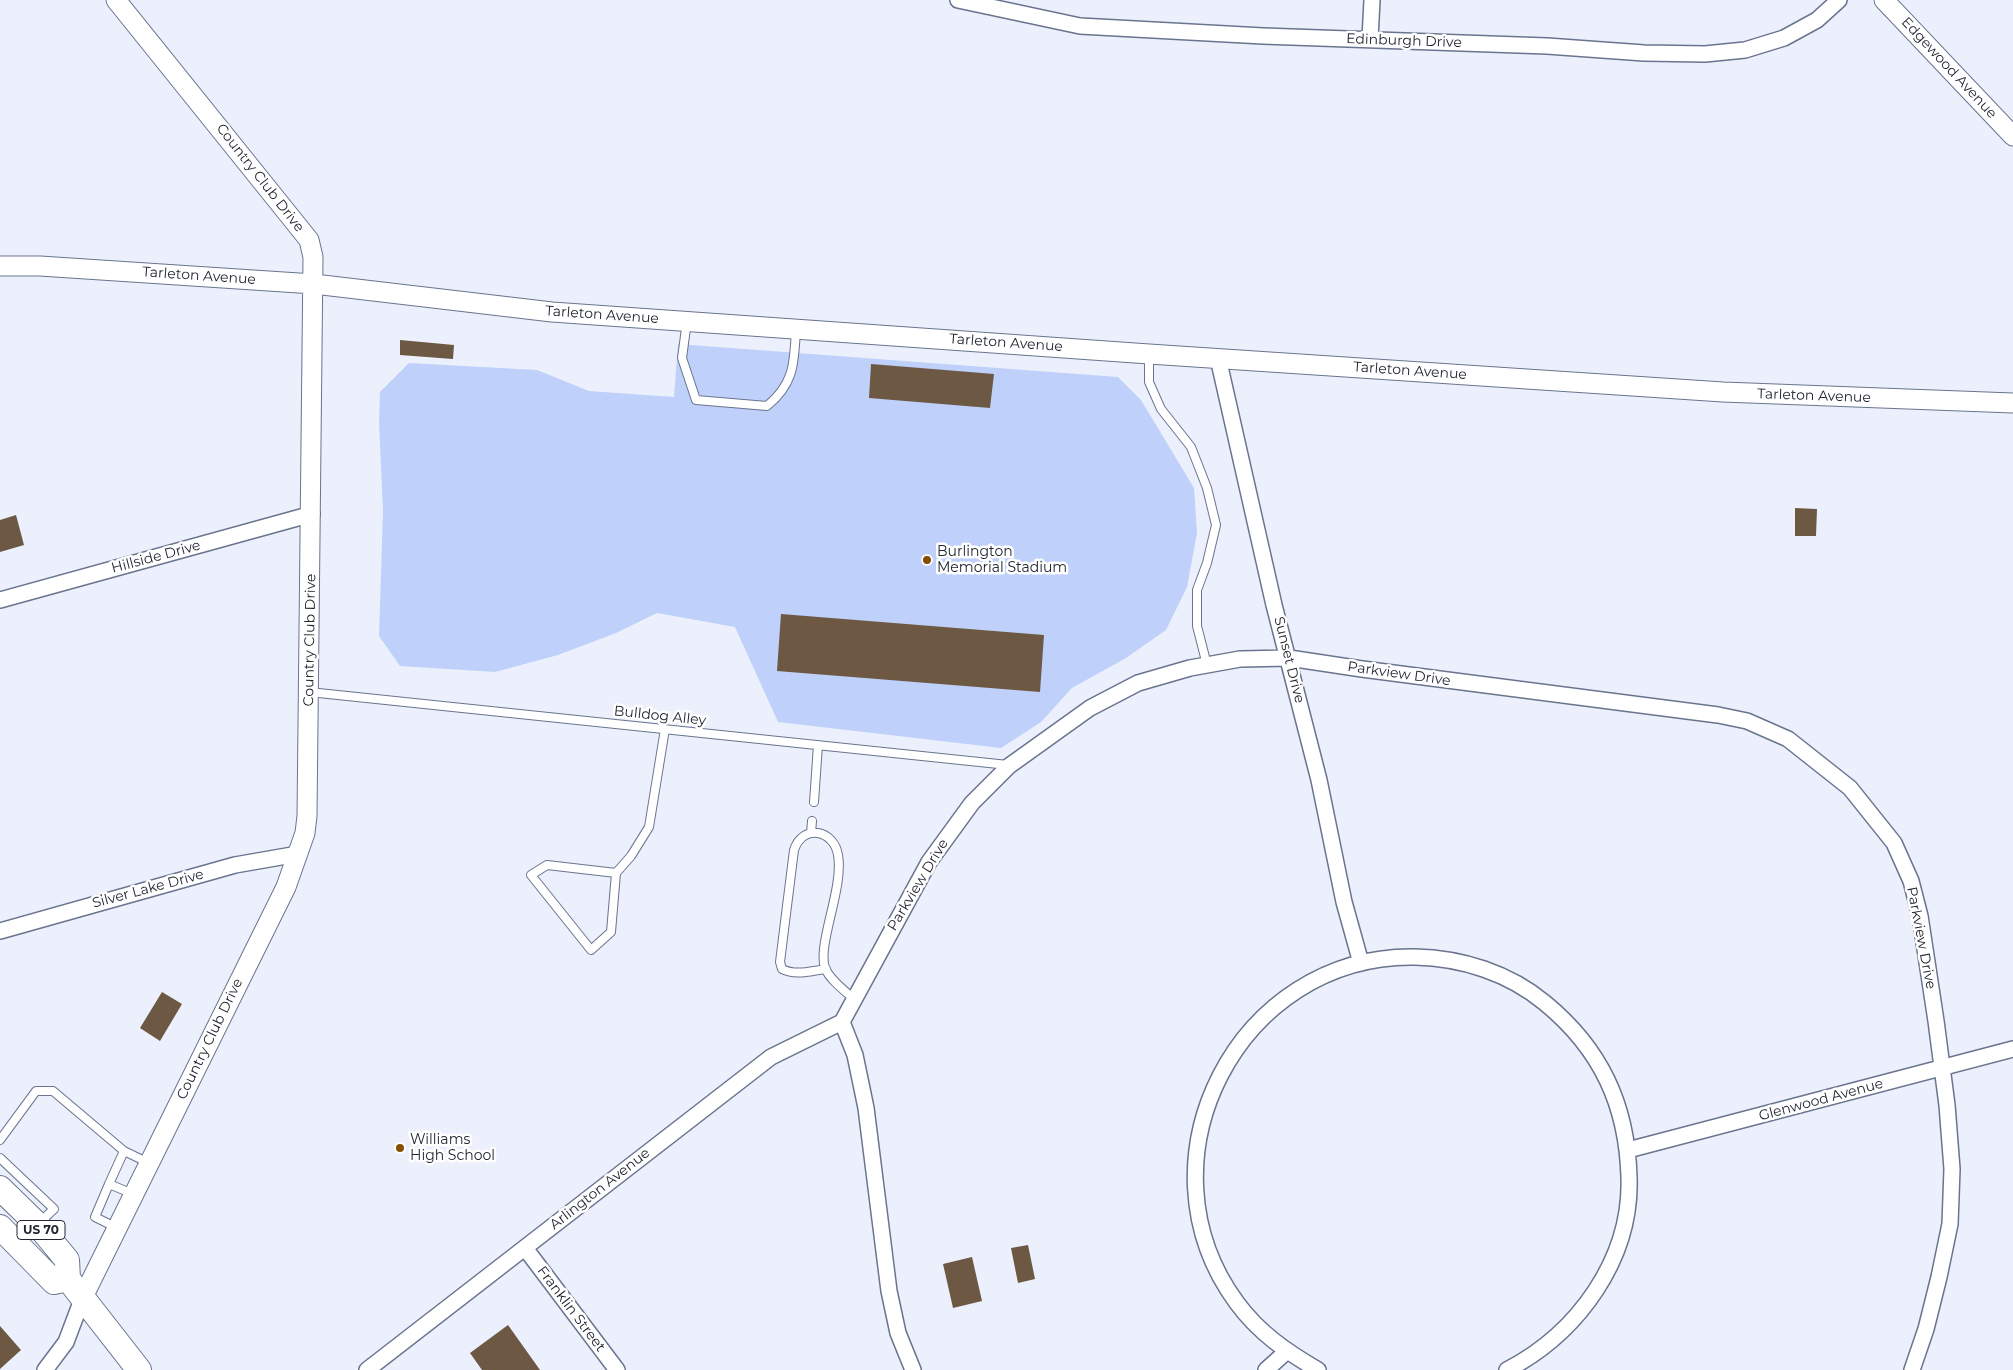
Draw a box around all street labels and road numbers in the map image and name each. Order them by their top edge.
street label: Edgewood Avenue [1898,14,2000,122]
street label: Edinburgh Drive [1346,31,1462,51]
street label: Country Club Drive [213,121,307,235]
street label: Tarleton Avenue [142,264,256,288]
street label: Tarleton Avenue [545,303,659,327]
street label: Tarleton Avenue [949,331,1063,355]
street label: Tarleton Avenue [1353,359,1467,383]
street label: Tarleton Avenue [1757,386,1871,406]
street label: Hillside Drive [110,537,202,577]
street label: Country Club Drive [300,574,320,706]
street label: Sunset Drive [1270,615,1308,705]
street label: Parkview Drive [1346,658,1452,690]
street label: Bulldog Alley [613,703,707,729]
street label: Parkview Drive [884,836,952,934]
street label: Silver Lake Drive [90,866,206,912]
street label: Parkview Drive [1903,885,1939,991]
street label: Country Club Drive [173,976,247,1102]
street label: Glenwood Avenue [1757,1075,1885,1125]
street label: Arlington Avenue [547,1145,653,1233]
road number: US 70 [17,1220,65,1240]
street label: Franklin Street [533,1263,609,1355]

